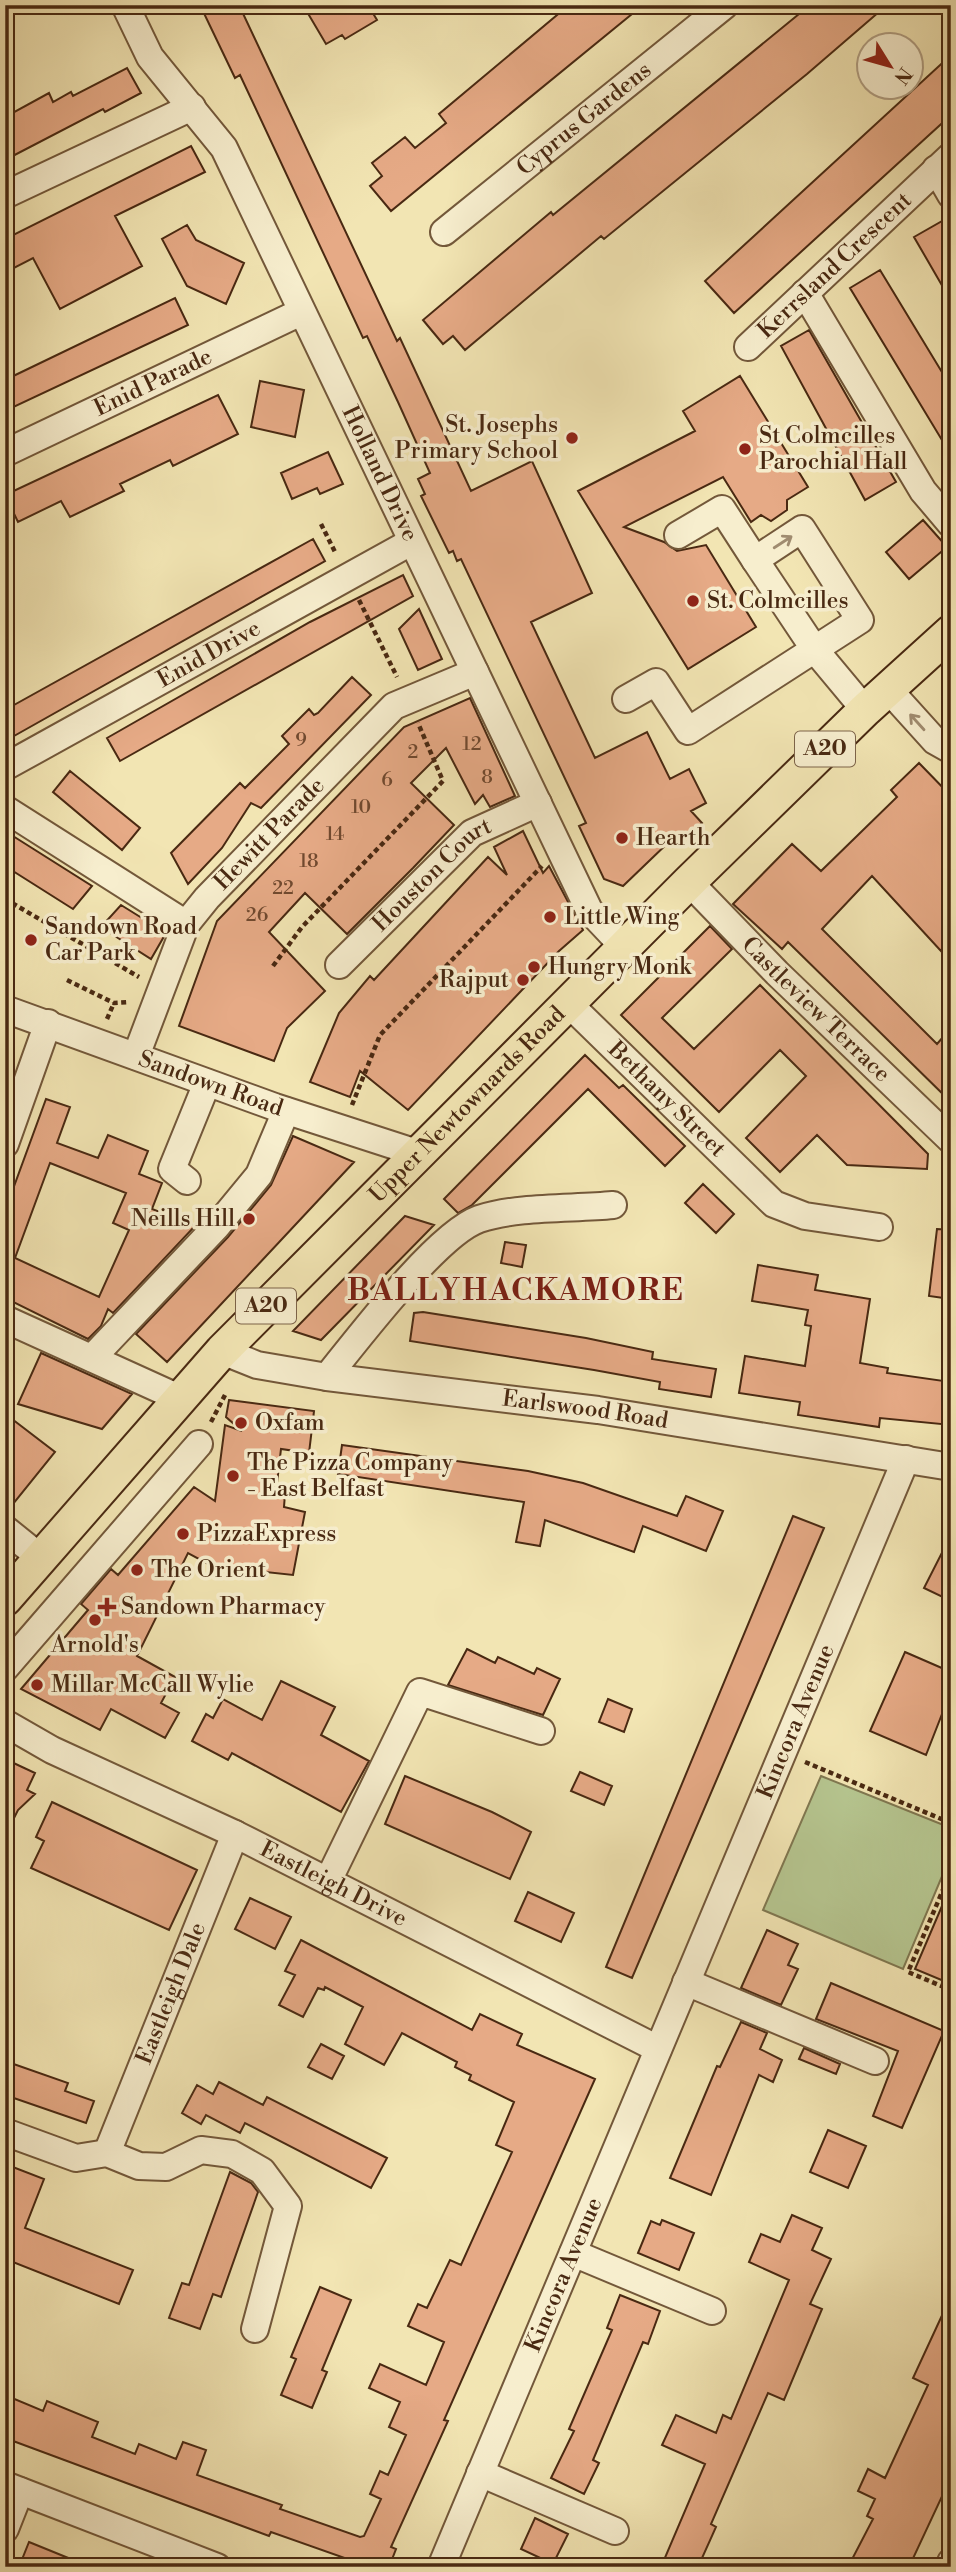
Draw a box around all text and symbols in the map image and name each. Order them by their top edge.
north arrow [855,32,925,102]
street label: Cyprus Gardens [511,56,657,182]
text: N [889,62,917,89]
street label: Kerrsland Crescent [752,186,918,345]
street label: Enid Parade [90,342,217,423]
street label: Holland Drive [336,401,424,546]
place label: St. Josephs Primary School [395,411,558,465]
place label: St Colmcilles Parochial Hall [759,422,908,476]
marker: St. Josephs Primary School [564,430,580,446]
marker: St Colmcilles Parochial Hall [737,441,753,457]
one-way arrow [773,534,792,549]
place label: St. Colmcilles [707,587,848,615]
marker: St. Colmcilles [685,593,701,609]
street label: Enid Drive [152,614,265,694]
one-way arrow [909,714,926,731]
house number: 9 [295,728,307,752]
house number: 12 [462,732,482,756]
road number: A20 [795,732,855,766]
house number: 2 [408,740,418,764]
house number: 8 [481,765,493,789]
house number: 6 [381,768,393,792]
street label: Hewitt Parade [208,772,331,896]
house number: 10 [351,795,371,819]
street label: Houston Court [367,812,496,938]
house number: 14 [326,822,344,846]
place label: Hearth [636,824,711,852]
marker: Hearth [614,830,630,846]
house number: 18 [299,849,319,873]
house number: 22 [272,876,294,900]
house number: 26 [246,903,268,927]
place label: Little Wing [564,903,680,931]
marker: Little Wing [542,909,558,925]
place label: Sandown Road Car Park [45,913,197,967]
street label: Castleview Terrace [736,931,896,1088]
marker: Sandown Road Car Park [23,932,39,948]
place label: Hungry Monk [548,953,692,981]
marker: Hungry Monk [526,959,542,975]
place label: Rajput [439,966,509,994]
marker: Rajput [515,972,531,988]
street label: Upper Newtownards Road [363,1001,571,1209]
street label: Bethany Street [601,1035,732,1163]
street label: Sandown Road [135,1045,287,1123]
place label: Neills Hill [131,1205,235,1233]
marker: Neills Hill [241,1211,257,1227]
district label: BALLYHACKAMORE [347,1272,685,1310]
road number: A20 [236,1288,296,1324]
street label: Earlswood Road [501,1384,670,1435]
place label: Oxfam [255,1409,325,1437]
marker: Oxfam [233,1415,249,1431]
place label: The Pizza Company - East Belfast [247,1449,454,1503]
marker: The Pizza Company - East Belfast [225,1468,241,1484]
place label: PizzaExpress [197,1520,336,1548]
marker: PizzaExpress [175,1526,191,1542]
place label: The Orient [151,1556,266,1584]
marker: The Orient [129,1562,145,1578]
place label: Sandown Pharmacy [121,1593,326,1621]
marker: Sandown Pharmacy [99,1599,115,1615]
marker: Arnold's [87,1612,103,1628]
place label: Arnold's [50,1631,139,1659]
street label: Kincora Avenue [751,1640,841,1803]
place label: Millar McCall Wylie [51,1671,254,1699]
marker: Millar McCall Wylie [29,1677,45,1693]
street label: Eastleigh Drive [255,1835,412,1933]
street label: Eastleigh Dale [130,1918,212,2068]
street label: Kincora Avenue [519,2193,608,2356]

